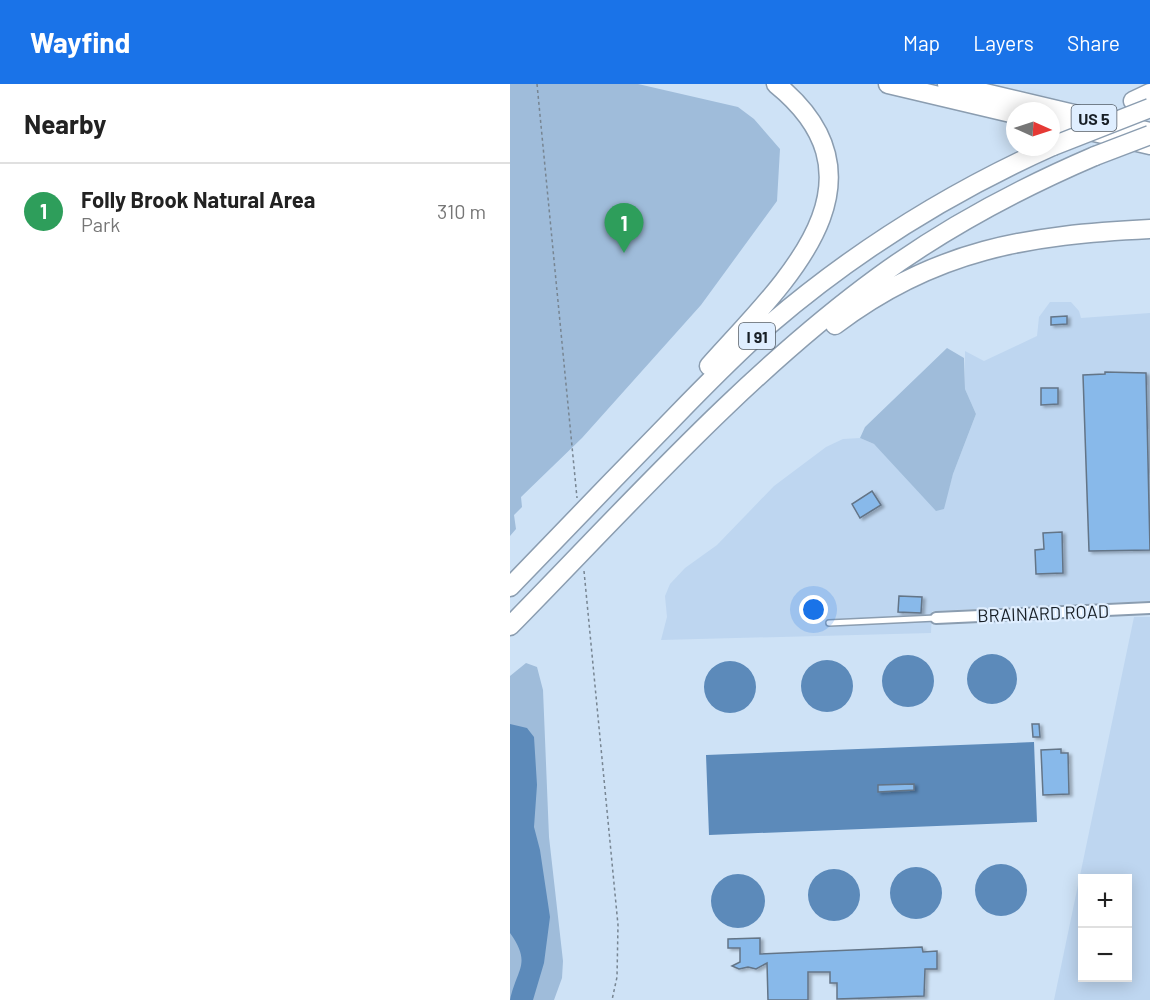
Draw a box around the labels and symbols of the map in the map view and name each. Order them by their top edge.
north arrow [1006,102,1060,156]
road number: US 5 [1072,105,1116,131]
pin: 1 [604,204,644,253]
road number: I 91 [739,323,775,349]
your location [799,595,828,624]
street label: BRAINARD ROAD [977,600,1109,626]

